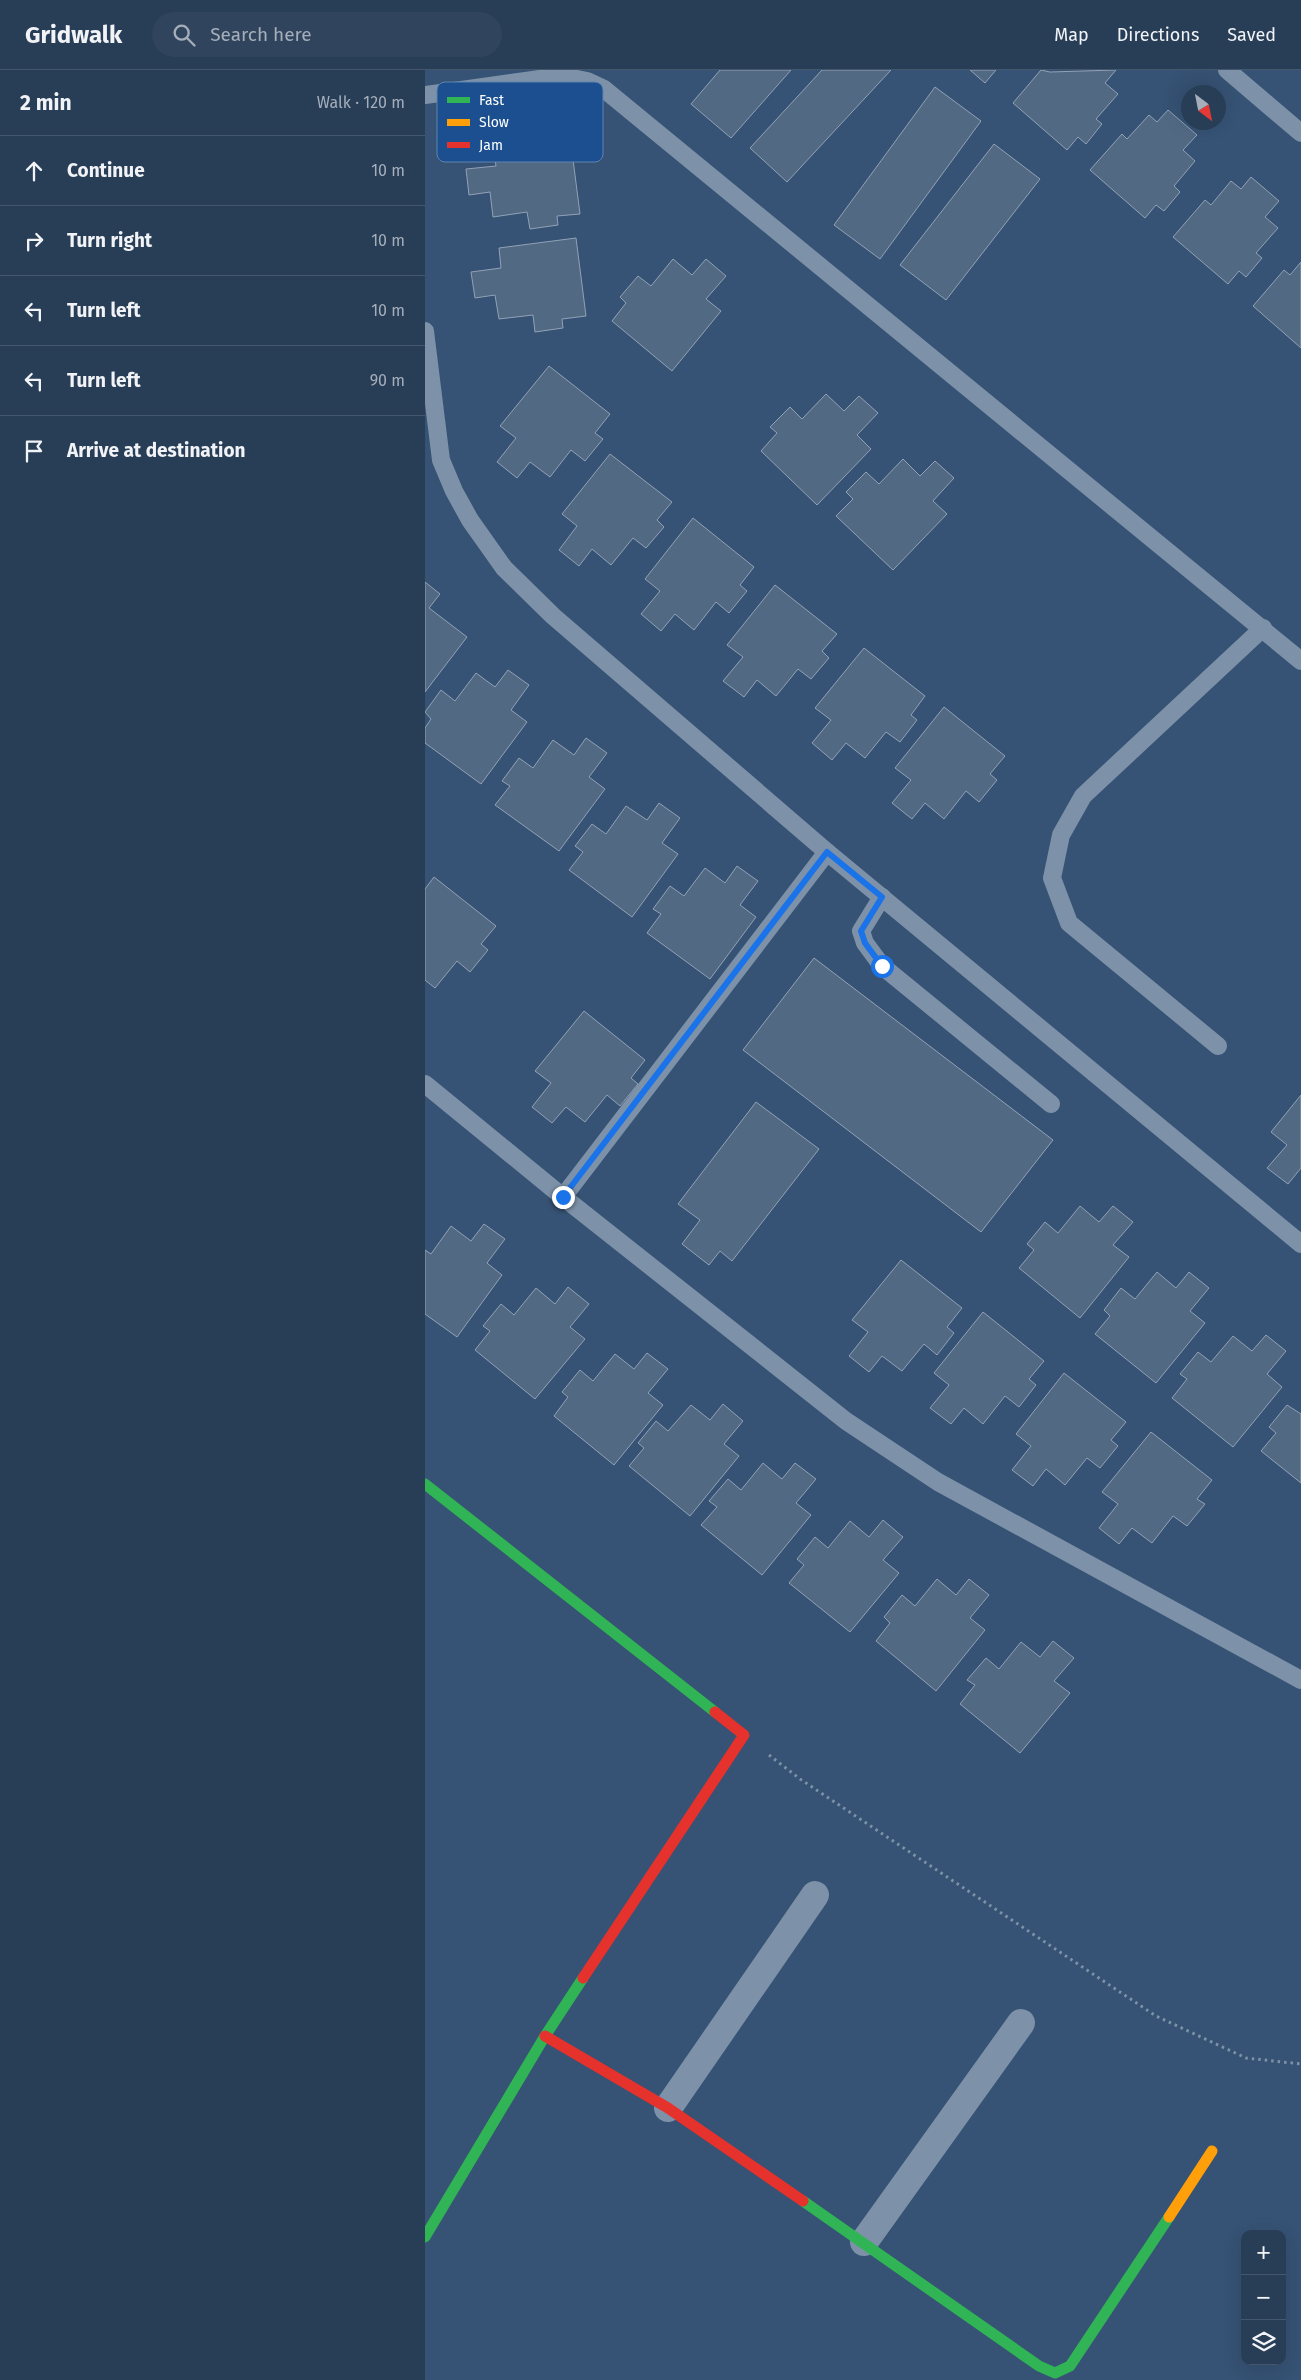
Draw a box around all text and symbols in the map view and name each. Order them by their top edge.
search box [152,12,502,57]
text: Gridwalk [25,21,122,49]
icon: search [170,21,198,49]
text: Search here [210,23,312,46]
text: Map [1054,24,1089,46]
text: Directions [1117,24,1199,46]
text: Saved [1227,24,1276,46]
legend [437,82,603,162]
north arrow [1181,85,1226,130]
text: 2 min [20,90,72,116]
text: Fast [479,92,505,109]
text: Walk · 120 m [317,93,405,112]
text: Slow [479,114,509,131]
text: Jam [479,137,503,154]
icon: ahead [20,157,48,185]
text: Continue [67,159,145,182]
text: 10 m [371,161,405,180]
icon: right [20,227,48,255]
text: Turn right [67,229,152,252]
text: 10 m [371,231,405,250]
icon: left [20,297,48,325]
text: Turn left [67,299,141,322]
text: 10 m [371,301,405,320]
icon: left [20,367,48,395]
text: Turn left [67,369,141,392]
text: 90 m [370,371,405,390]
icon: arrive [20,437,48,465]
text: Arrive at destination [67,439,246,462]
route start [871,955,894,978]
route end [552,1186,575,1209]
map controls [1241,2230,1286,2365]
button: + [1241,2230,1286,2275]
button: − [1241,2275,1286,2320]
button: layers [1241,2320,1286,2365]

